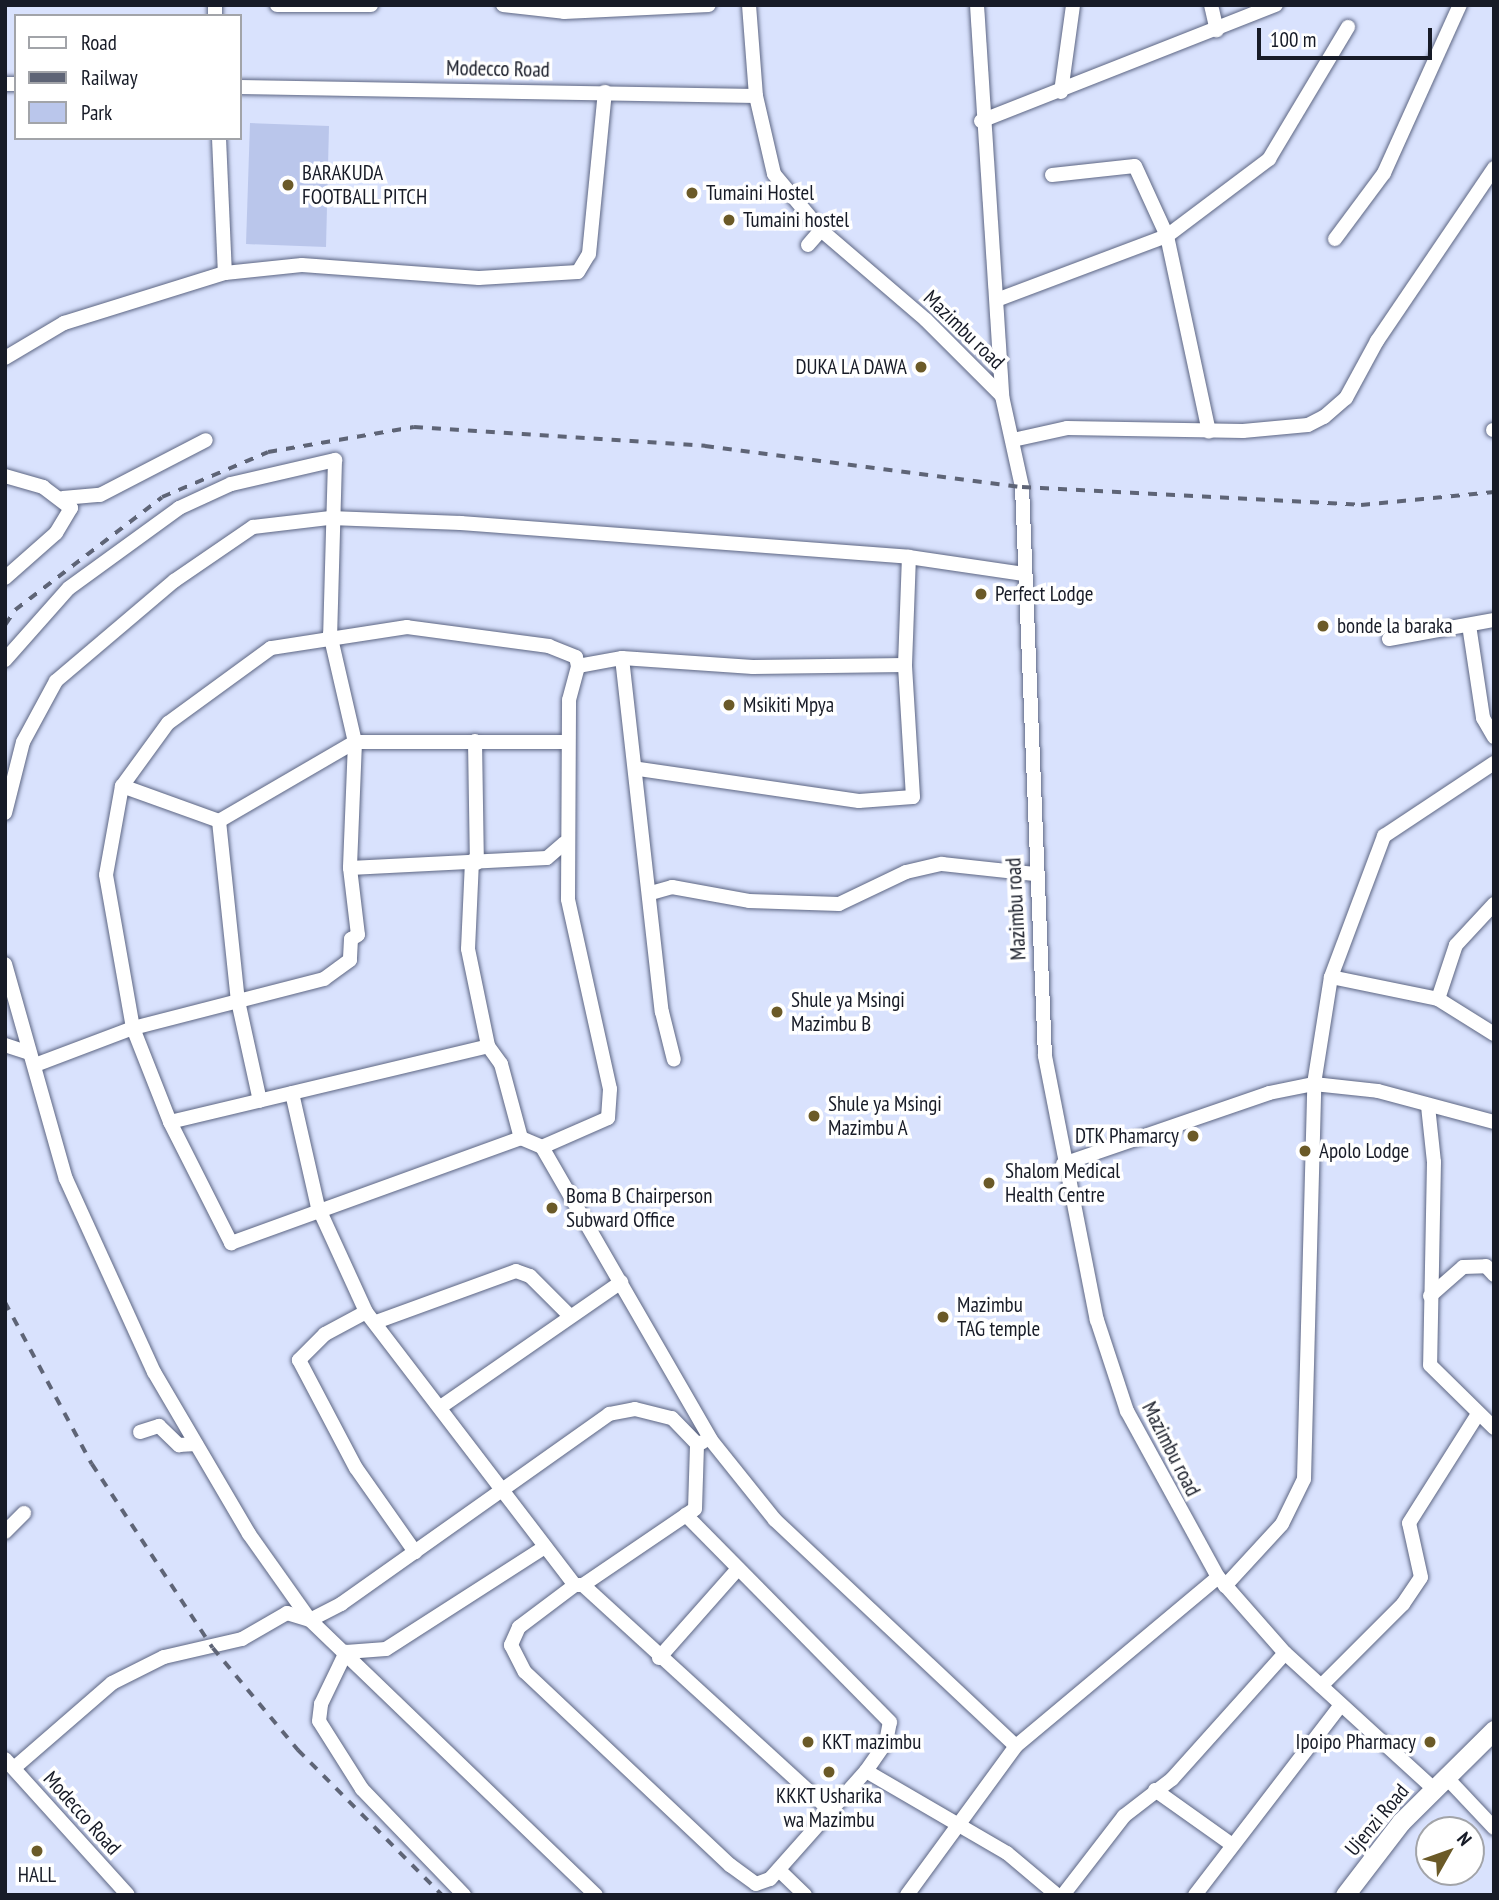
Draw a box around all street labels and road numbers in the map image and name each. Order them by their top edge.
street label: Modecco Road [446,55,550,83]
street label: Mazimbu road [918,285,1010,375]
street label: Mazimbu road [1001,857,1031,961]
street label: Mazimbu road [1136,1398,1206,1500]
street label: Modecco Road [38,1766,126,1860]
street label: Ujenzi Road [1340,1779,1414,1861]

